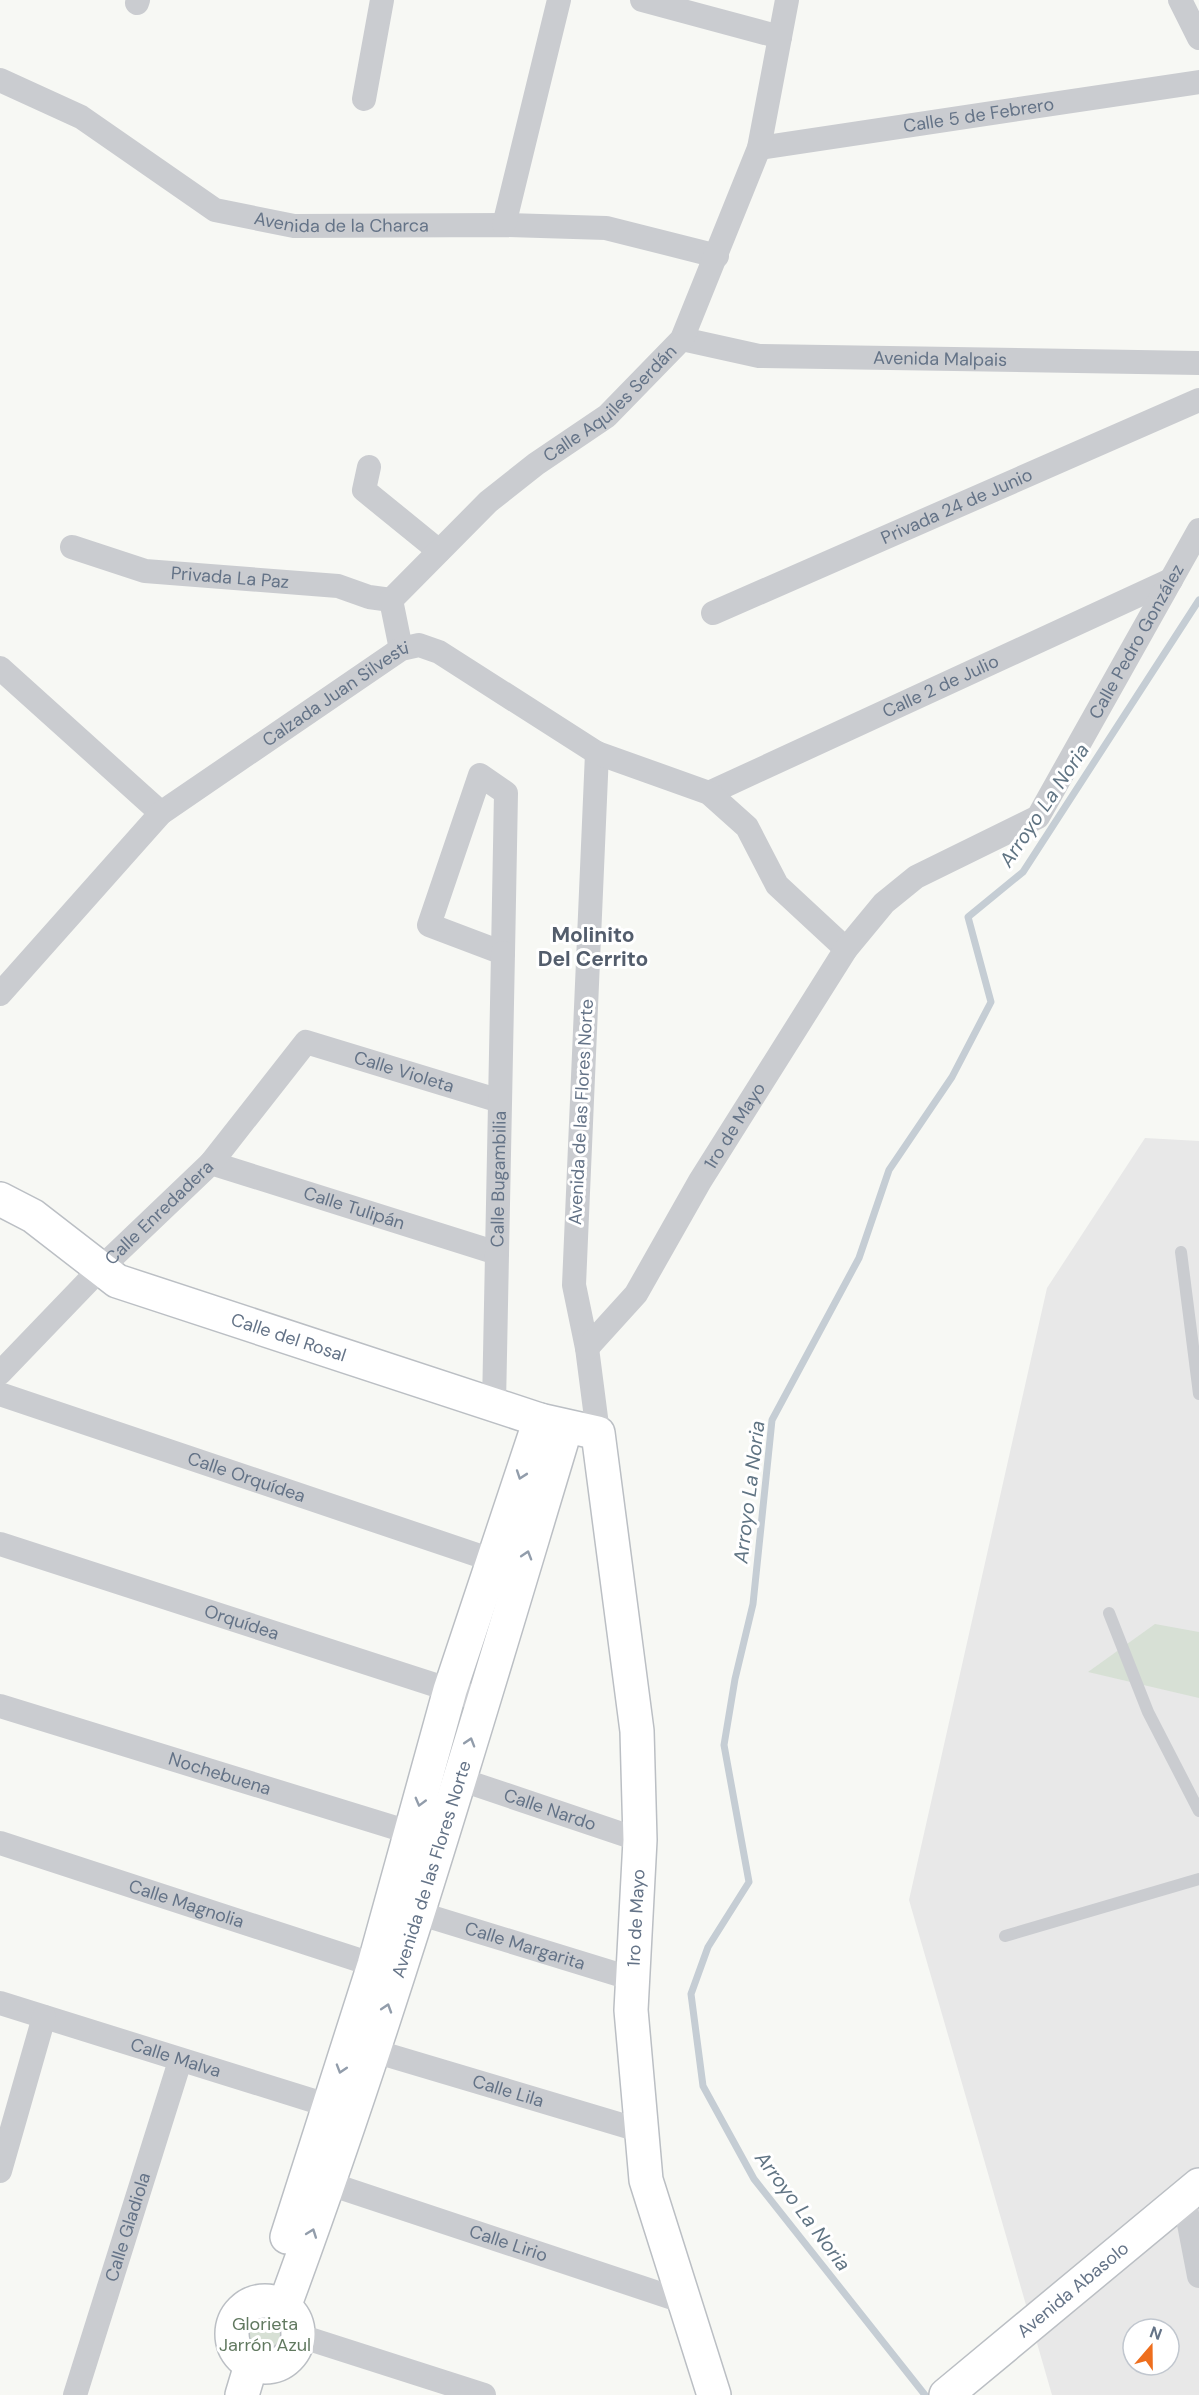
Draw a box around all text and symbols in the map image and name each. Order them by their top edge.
street label: Calle 5 de Febrero [901,92,1056,138]
street label: Avenida de la Charca [252,206,429,238]
street label: Calle Aquiles Serdán [538,340,682,468]
street label: Avenida Malpais [873,346,1007,372]
street label: Privada 24 de Junio [877,463,1036,550]
street label: Calle Pedro González [1083,560,1190,723]
street label: Privada La Paz [170,561,290,594]
street label: Calzada Juan Silvesti [258,636,411,752]
street label: Calle 2 de Julio [878,649,1003,723]
water label: Arroyo La Noria [993,738,1095,873]
district label: Molinito Del Cerrito [538,921,648,973]
street label: Avenida de las Flores Norte [563,998,599,1226]
street label: Calle Violeta [351,1045,457,1098]
street label: 1ro de Mayo [698,1078,771,1174]
street label: Calle Bugambilia [485,1111,512,1248]
street label: Calle Enredadera [99,1155,219,1270]
street label: Calle Tulipán [300,1181,408,1235]
street label: Calle del Rosal [228,1307,349,1368]
water label: Arroyo La Noria [727,1419,771,1566]
street label: Calle Orquídea [184,1446,308,1508]
one-way arrow [516,1469,529,1480]
one-way arrow [520,1550,532,1561]
street label: Orquídea [201,1599,282,1646]
one-way arrow [463,1737,476,1748]
street label: Nochebuena [166,1747,274,1801]
street label: Avenida de las Flores Norte [386,1758,477,1981]
street label: Calle Nardo [500,1783,599,1836]
one-way arrow [415,1796,427,1806]
street label: 1ro de Mayo [621,1868,651,1968]
street label: Calle Magnolia [126,1874,247,1934]
street label: Calle Margarita [462,1916,588,1976]
one-way arrow [380,2003,393,2014]
street label: Calle Malva [127,2032,224,2083]
one-way arrow [336,2063,349,2074]
street label: Calle Lila [470,2069,547,2113]
water label: Arroyo La Noria [749,2145,857,2276]
street label: Calle Gladiola [99,2169,156,2285]
street label: Calle Lirio [466,2219,551,2268]
one-way arrow [304,2228,317,2238]
street label: Avenida Abasolo [1012,2236,1134,2343]
park label: Glorieta Jarrón Azul [219,2312,311,2357]
north arrow [1121,2317,1181,2377]
text: N [1147,2322,1165,2345]

